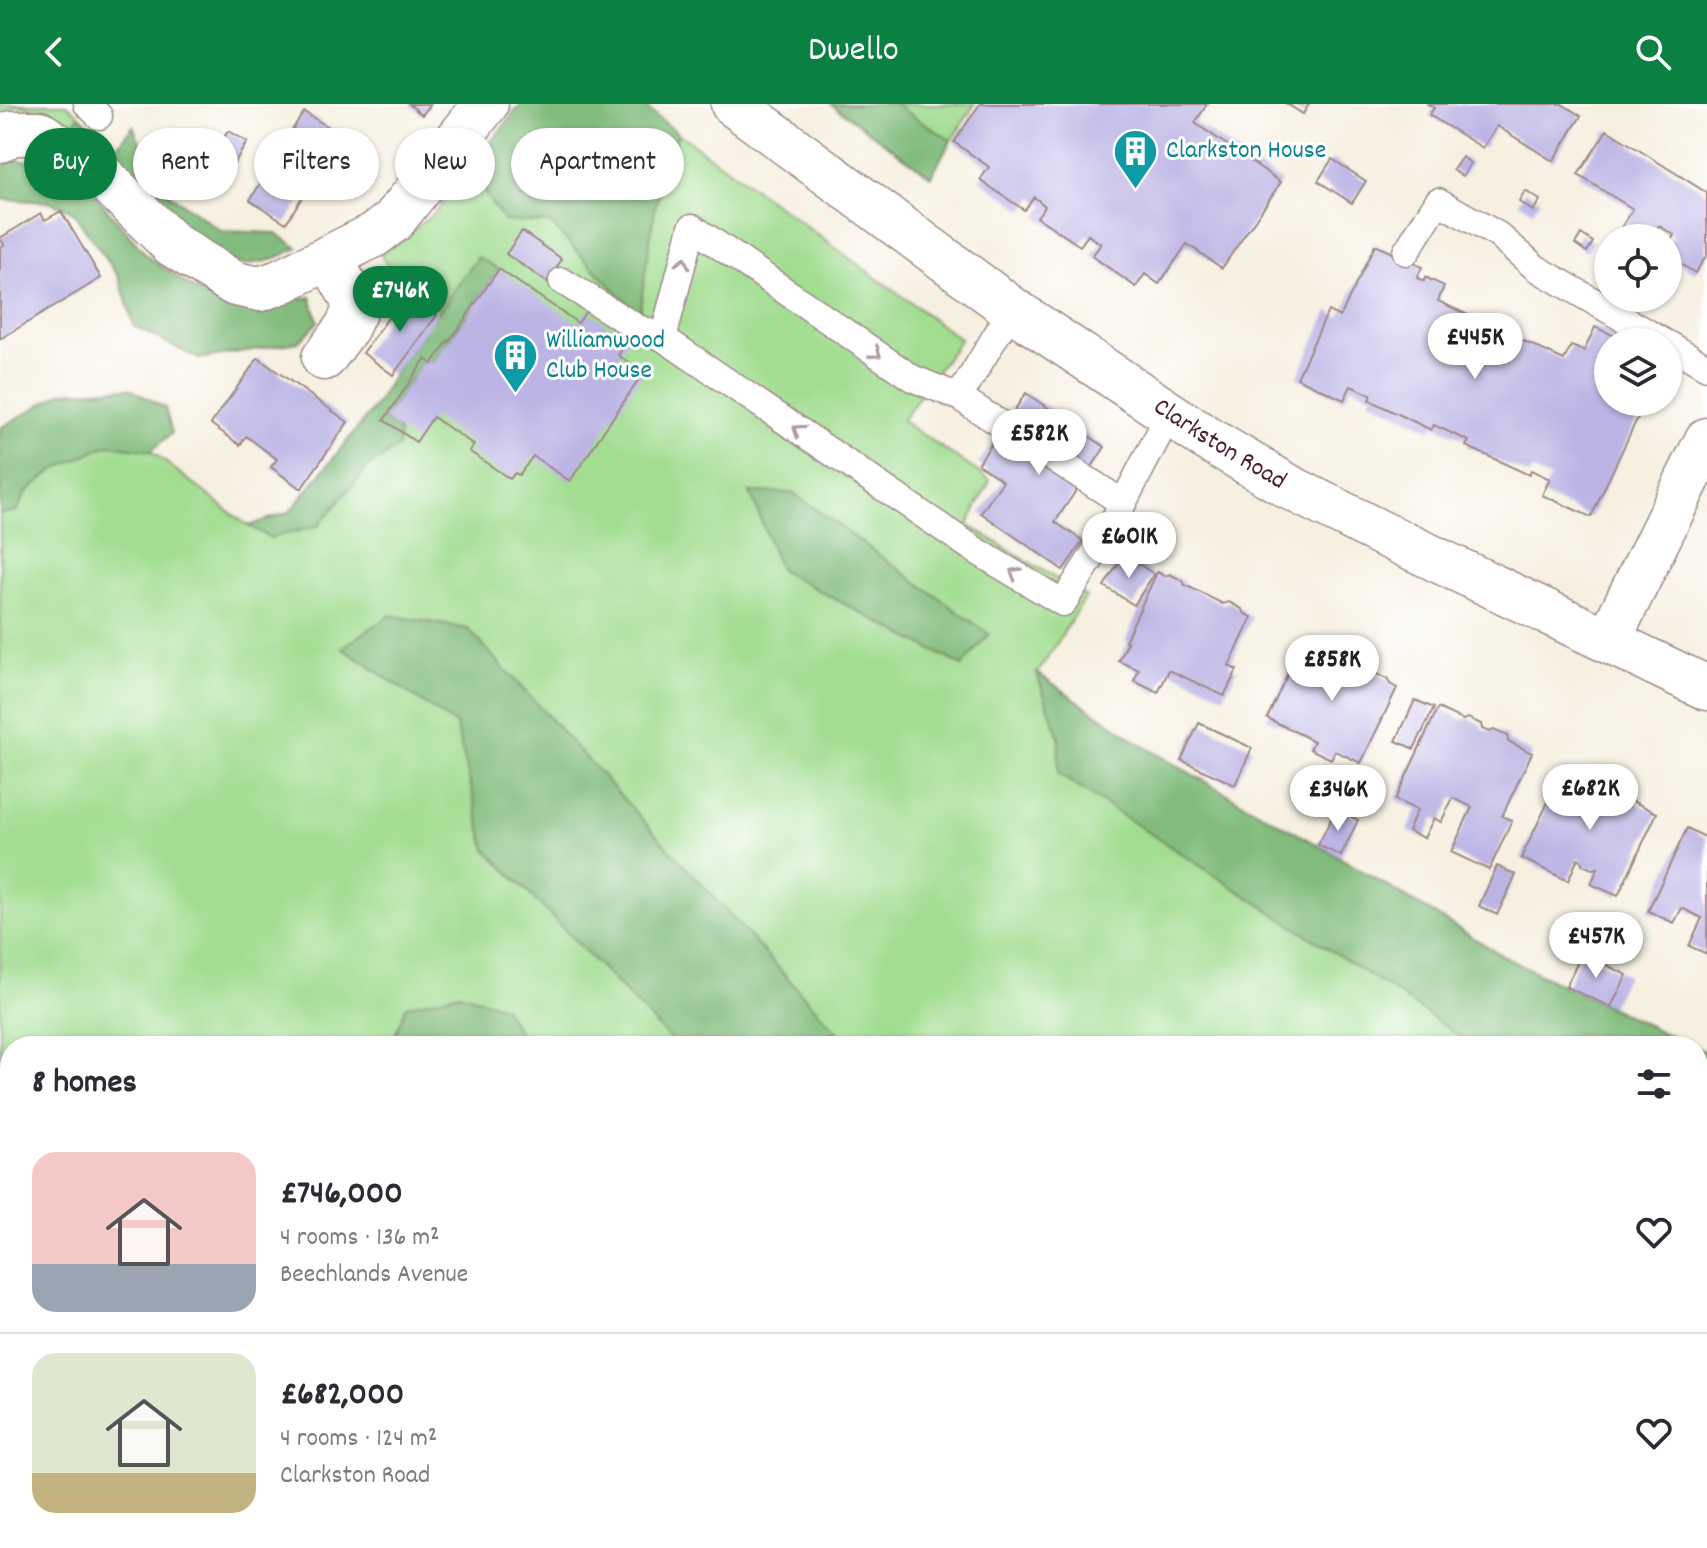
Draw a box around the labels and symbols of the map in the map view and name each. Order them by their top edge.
building icon: Clarkston House [1111,127,1159,190]
place label: Clarkston House [1166,133,1326,170]
one-way arrow [674,256,691,270]
pin: £746K [344,266,456,334]
pin: £445K [1419,313,1531,381]
place label: Williamwood Club House [546,323,665,390]
building icon: Williamwood Club House [491,332,539,395]
one-way arrow [867,343,881,358]
street label: Clarkston Road [1145,389,1293,500]
pin: £582K [983,409,1095,477]
one-way arrow [793,424,807,439]
pin: £601K [1073,512,1185,580]
one-way arrow [1009,568,1024,583]
pin: £858K [1276,635,1388,703]
pin: £682K [1534,764,1646,832]
pin: £346K [1282,765,1394,833]
pin: £457K [1540,912,1652,980]

